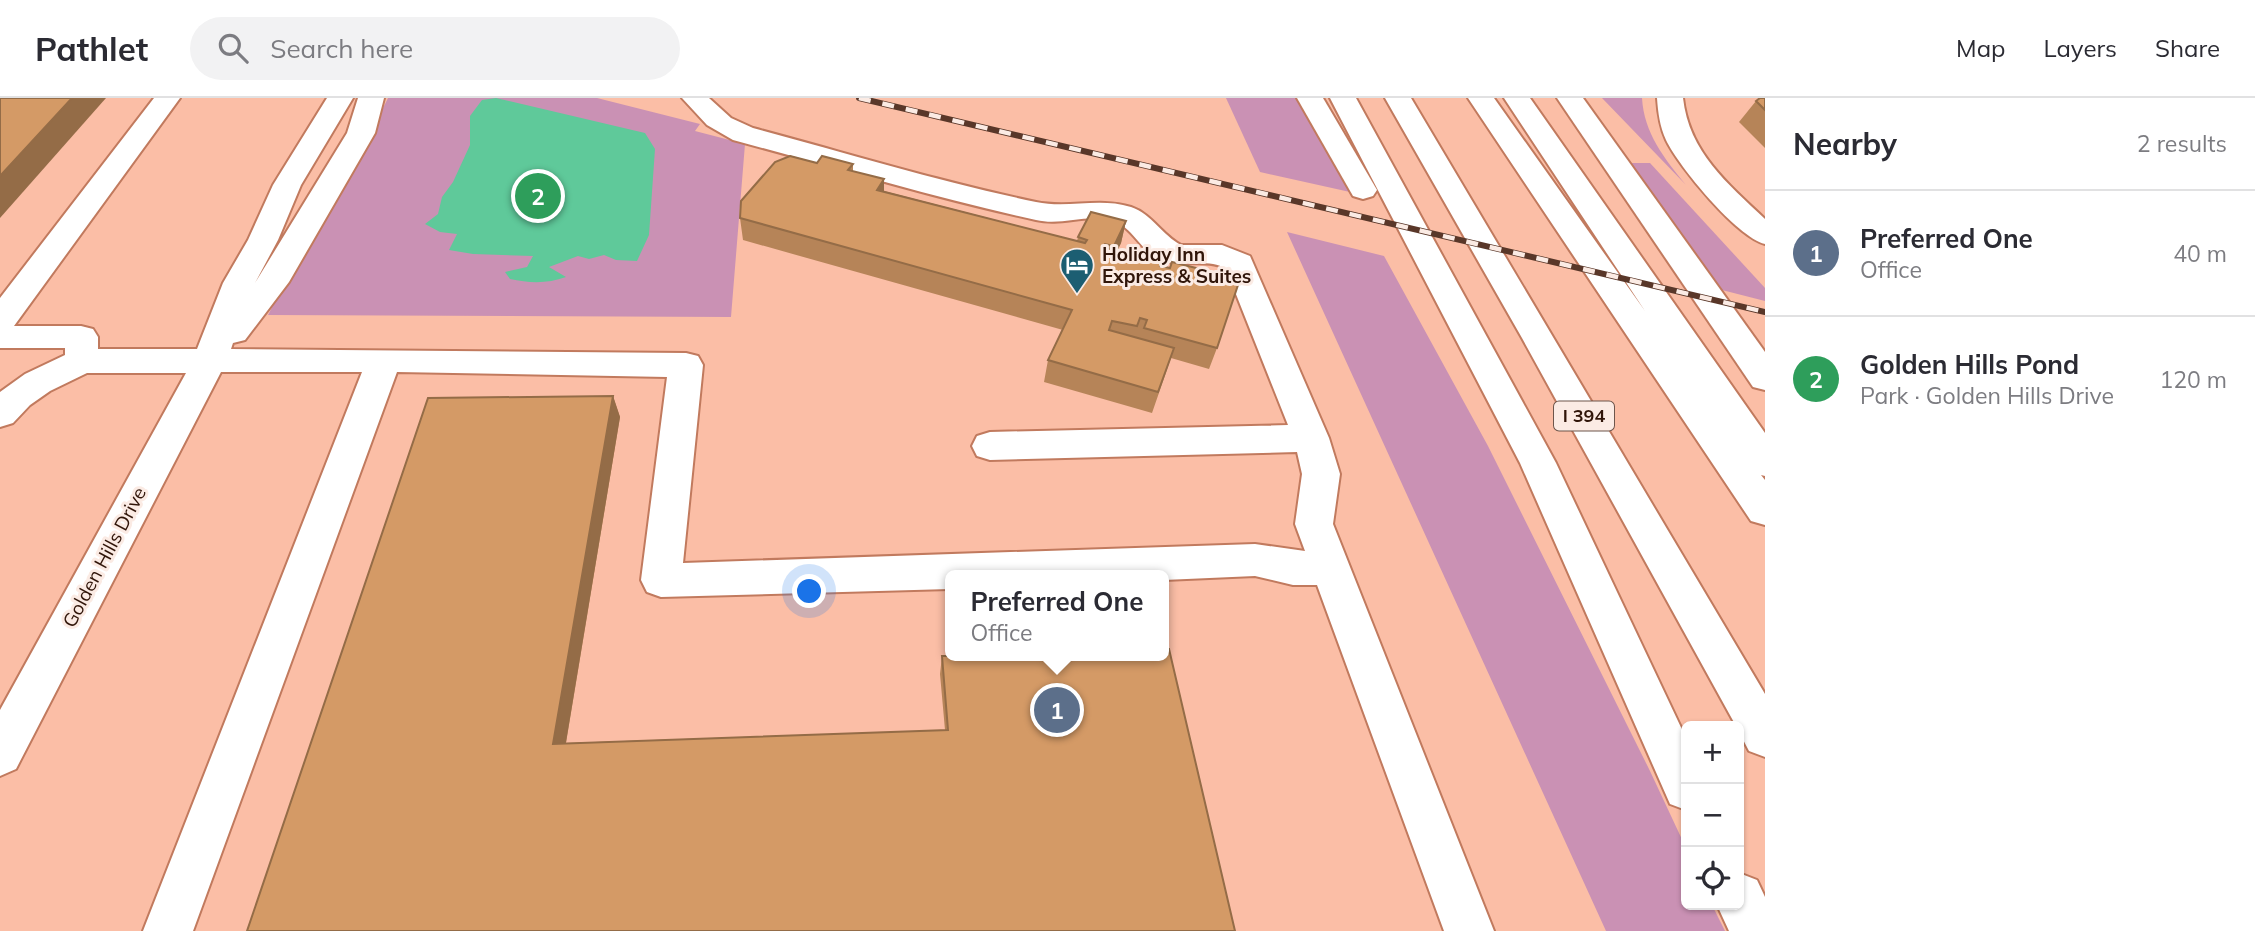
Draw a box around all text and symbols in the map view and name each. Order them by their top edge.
search box [190,17,680,80]
text: Pathlet [35,28,148,69]
icon: search [214,29,252,67]
text: Search here [270,32,413,65]
text: Map [1956,33,2005,63]
text: Layers [2043,33,2117,63]
text: Share [2155,33,2220,63]
text: Nearby [1793,125,1897,163]
text: 2 results [2137,129,2227,158]
pin: 2 [515,170,561,222]
text: Preferred One [1860,222,2033,255]
text: 1 [1809,239,1823,268]
text: 40 m [2173,239,2227,268]
place label: Holiday Inn Express & Suites [1102,242,1251,288]
hotel icon: Holiday Inn Express & Suites [1058,246,1096,295]
text: Office [1860,255,1922,284]
text: Golden Hills Pond [1860,348,2079,381]
text: 2 [1809,365,1823,394]
text: 120 m [2159,365,2227,394]
text: Park · Golden Hills Drive [1860,381,2114,410]
road number: I 394 [1554,402,1614,430]
street label: Golden Hills Drive [57,483,151,631]
popup [945,570,1169,661]
your location [792,574,826,608]
text: Preferred One [971,585,1143,618]
text: Office [971,618,1033,647]
pin: 1 [1034,684,1080,736]
map controls [1681,721,1744,910]
button: + [1681,721,1744,784]
button: − [1681,784,1744,847]
button: locate [1681,847,1744,910]

